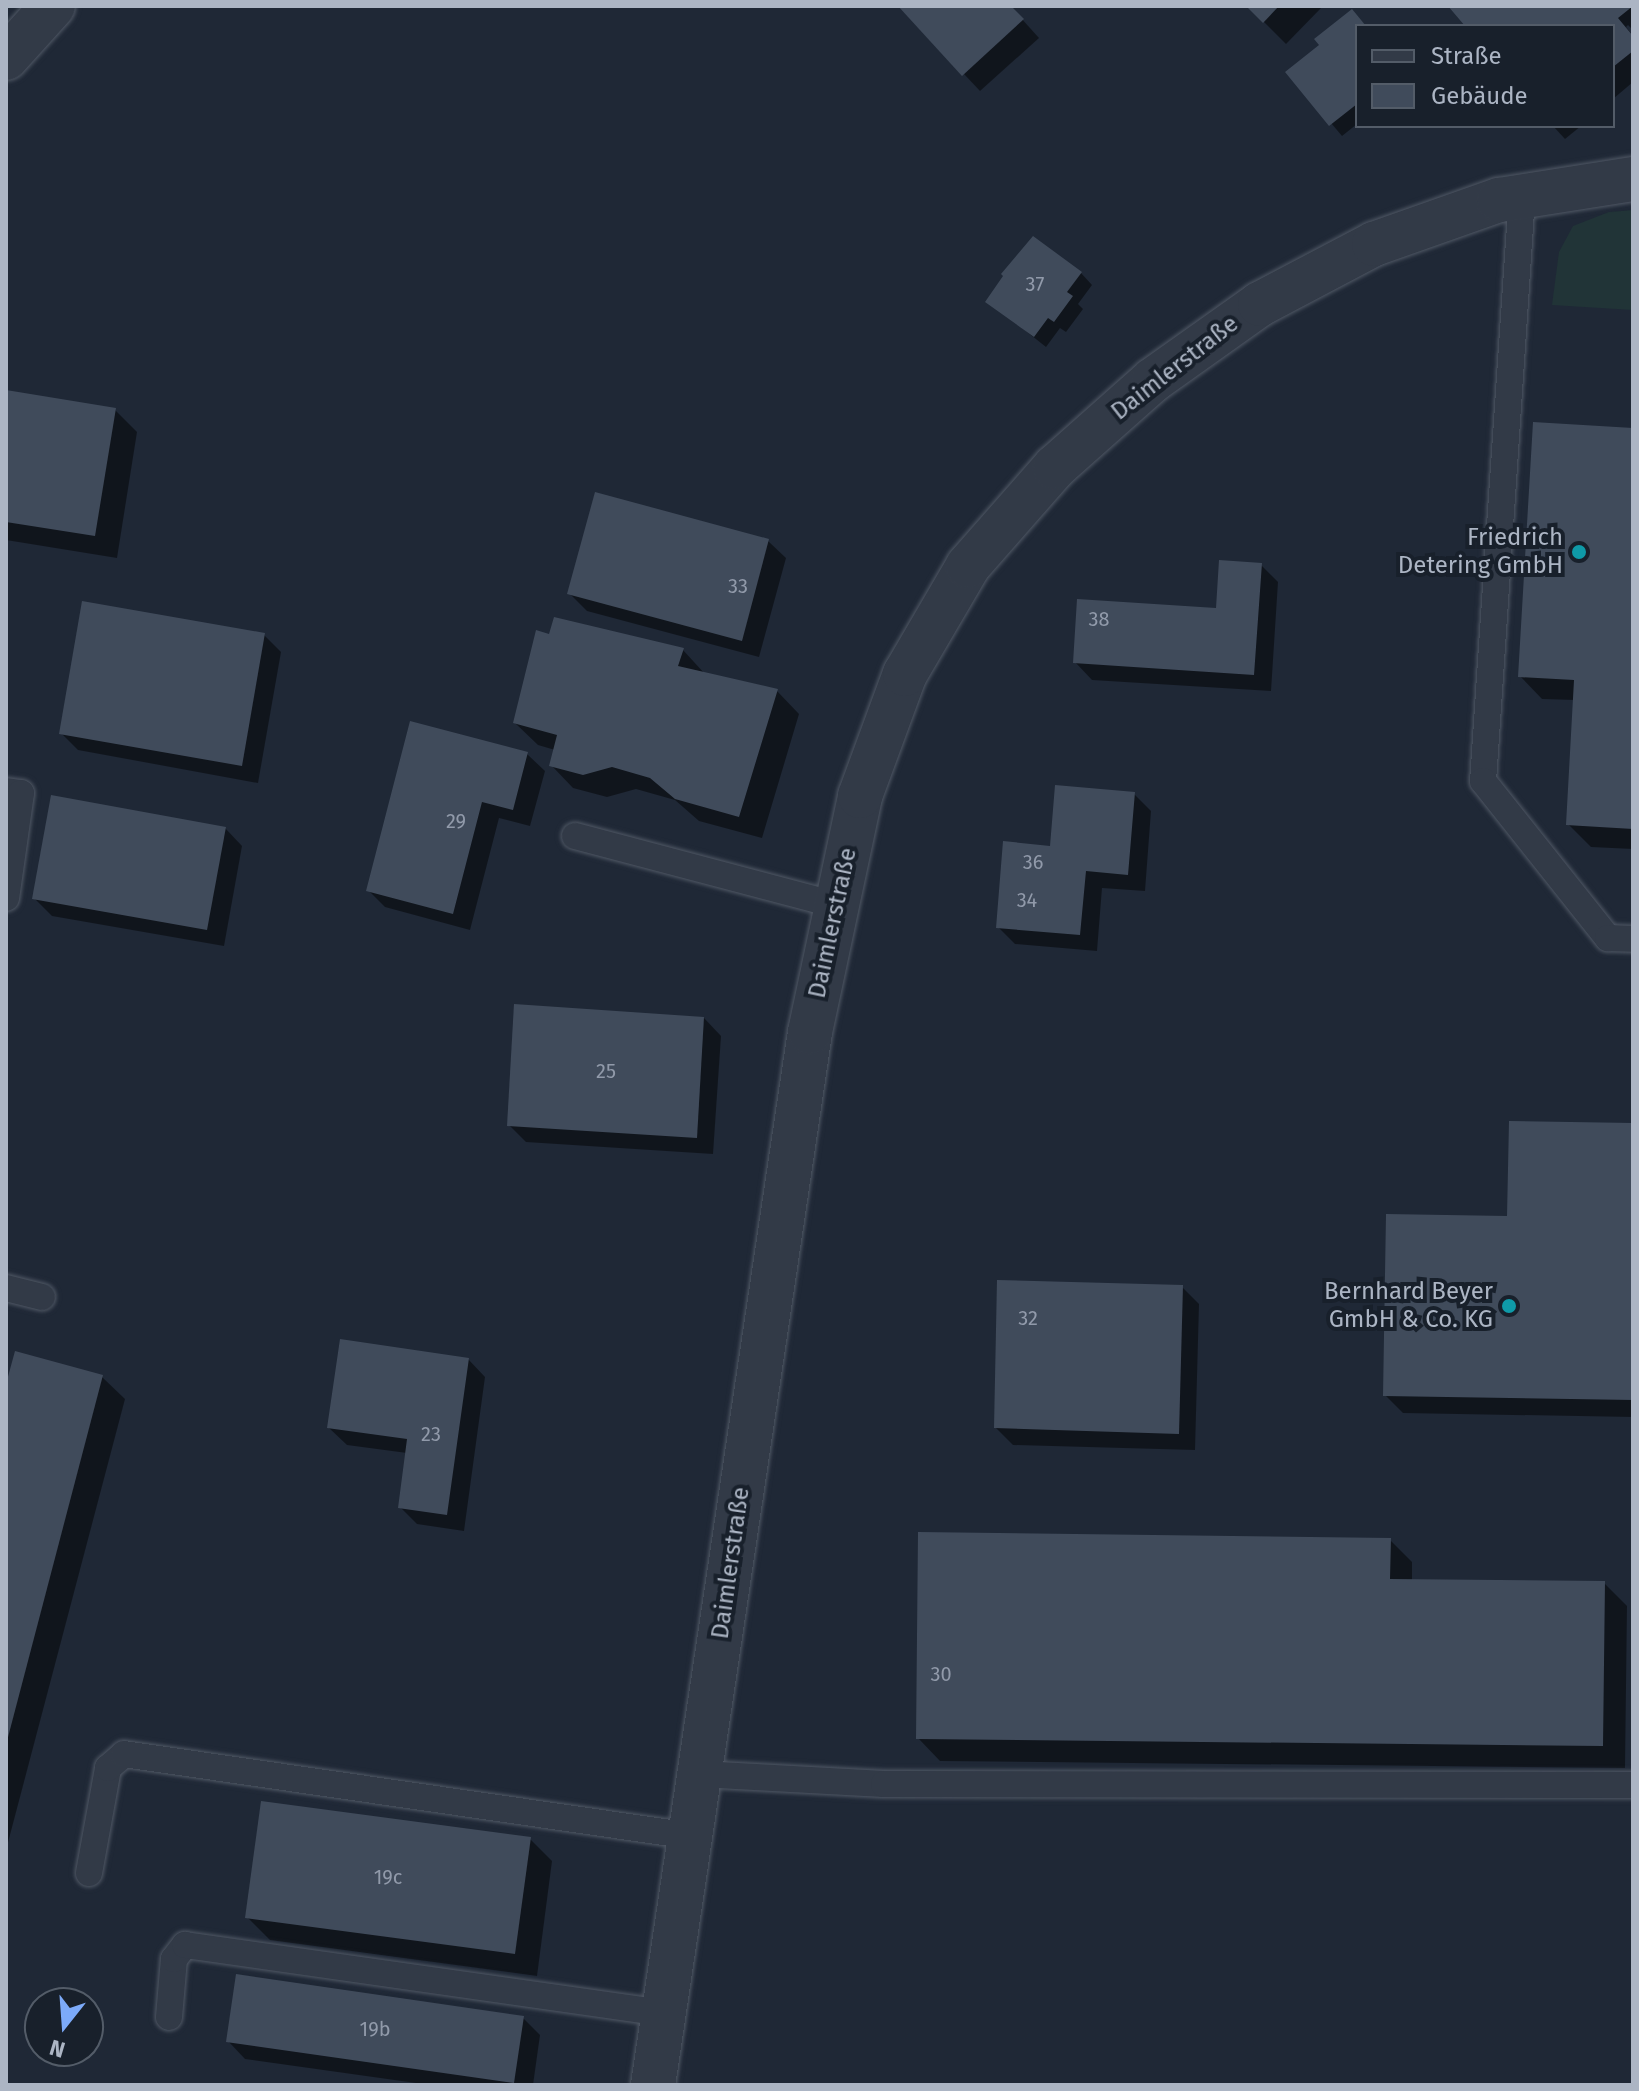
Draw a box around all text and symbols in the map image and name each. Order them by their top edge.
legend [1355,24,1615,128]
text: Straße [1431,42,1502,70]
text: Gebäude [1431,82,1528,110]
house number: 37 [1026,272,1044,296]
street label: Daimlerstraße [1106,310,1244,426]
place label: Friedrich Detering GmbH [1398,524,1563,580]
marker: Friedrich Detering GmbH [1570,543,1588,561]
house number: 33 [728,574,748,598]
house number: 38 [1089,607,1109,631]
house number: 29 [446,809,466,833]
street label: Daimlerstraße [803,845,863,1001]
house number: 36 [1023,850,1043,874]
house number: 34 [1017,888,1037,912]
house number: 25 [596,1059,616,1083]
place label: Bernhard Beyer GmbH & Co. KG [1324,1278,1493,1334]
marker: Bernhard Beyer GmbH & Co. KG [1500,1297,1518,1315]
house number: 32 [1018,1306,1038,1330]
house number: 23 [421,1422,441,1446]
street label: Daimlerstraße [706,1485,756,1641]
house number: 30 [930,1662,952,1686]
house number: 19c [374,1865,402,1889]
north arrow [24,1987,104,2067]
house number: 19b [359,2017,391,2041]
text: N [46,2033,68,2064]

